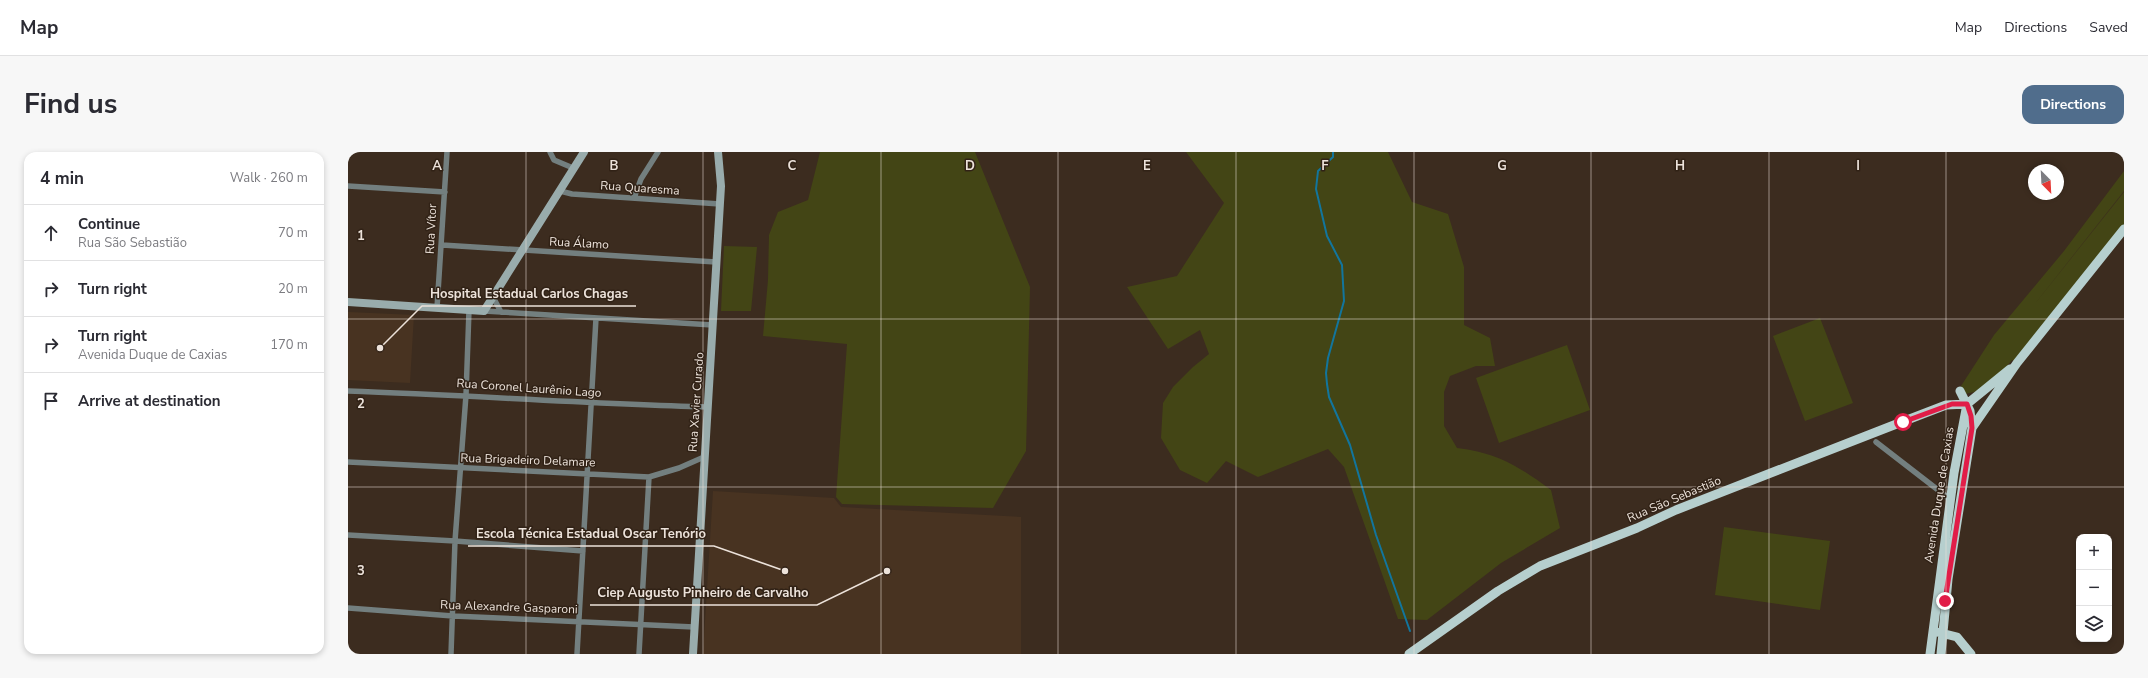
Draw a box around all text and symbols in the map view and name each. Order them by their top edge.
text: Map [20,15,58,41]
text: Map [1955,18,1982,37]
text: Directions [2004,18,2067,37]
text: Saved [2089,18,2128,37]
text: Find us [24,85,118,123]
button: Directions [2022,85,2124,124]
text: A [432,157,442,175]
text: B [610,157,619,175]
text: C [788,157,797,175]
text: D [965,157,975,175]
text: E [1143,157,1151,175]
text: F [1321,157,1329,175]
text: G [1497,157,1507,175]
text: H [1675,157,1685,175]
text: I [1856,157,1860,175]
north arrow [2028,164,2064,200]
text: 4 min [40,167,84,190]
text: Walk · 260 m [230,169,308,187]
street label: Rua Quaresma [600,177,680,199]
street label: Rua Vítor [422,203,440,255]
text: Continue [78,214,140,234]
icon: ahead [40,222,62,244]
text: 70 m [278,224,308,242]
text: 1 [357,227,365,245]
street label: Rua Álamo [549,233,610,253]
text: Rua São Sebastião [78,234,187,252]
icon: right [40,278,62,300]
text: Turn right [78,279,147,299]
text: 20 m [278,280,308,298]
callout: Hospital Estadual Carlos Chagas [422,281,636,306]
text: Hospital Estadual Carlos Chagas [430,285,628,303]
text: Turn right [78,326,147,346]
icon: right [40,334,62,356]
text: 170 m [270,336,308,354]
text: Avenida Duque de Caxias [78,346,227,364]
street label: Rua Xavier Curado [685,351,707,452]
street label: Rua Coronel Laurênio Lago [456,375,602,401]
icon: arrive [40,390,62,412]
text: Arrive at destination [78,391,221,411]
text: 2 [357,395,365,413]
route start [1894,413,1912,431]
street label: Avenida Duque de Caxias [1920,426,1958,564]
street label: Rua Brigadeiro Delamare [460,450,596,470]
street label: Rua São Sebastião [1625,472,1724,526]
callout: Escola Técnica Estadual Oscar Tenório [468,521,714,546]
text: Escola Técnica Estadual Oscar Tenório [476,525,706,543]
map controls [2076,534,2112,642]
button: + [2076,534,2112,570]
text: 3 [357,562,365,580]
button: − [2076,570,2112,606]
callout: Ciep Augusto Pinheiro de Carvalho [590,580,817,605]
text: Ciep Augusto Pinheiro de Carvalho [597,584,809,602]
route end [1936,592,1954,610]
street label: Rua Alexandre Gasparoni [440,597,578,617]
button: layers [2076,606,2112,642]

